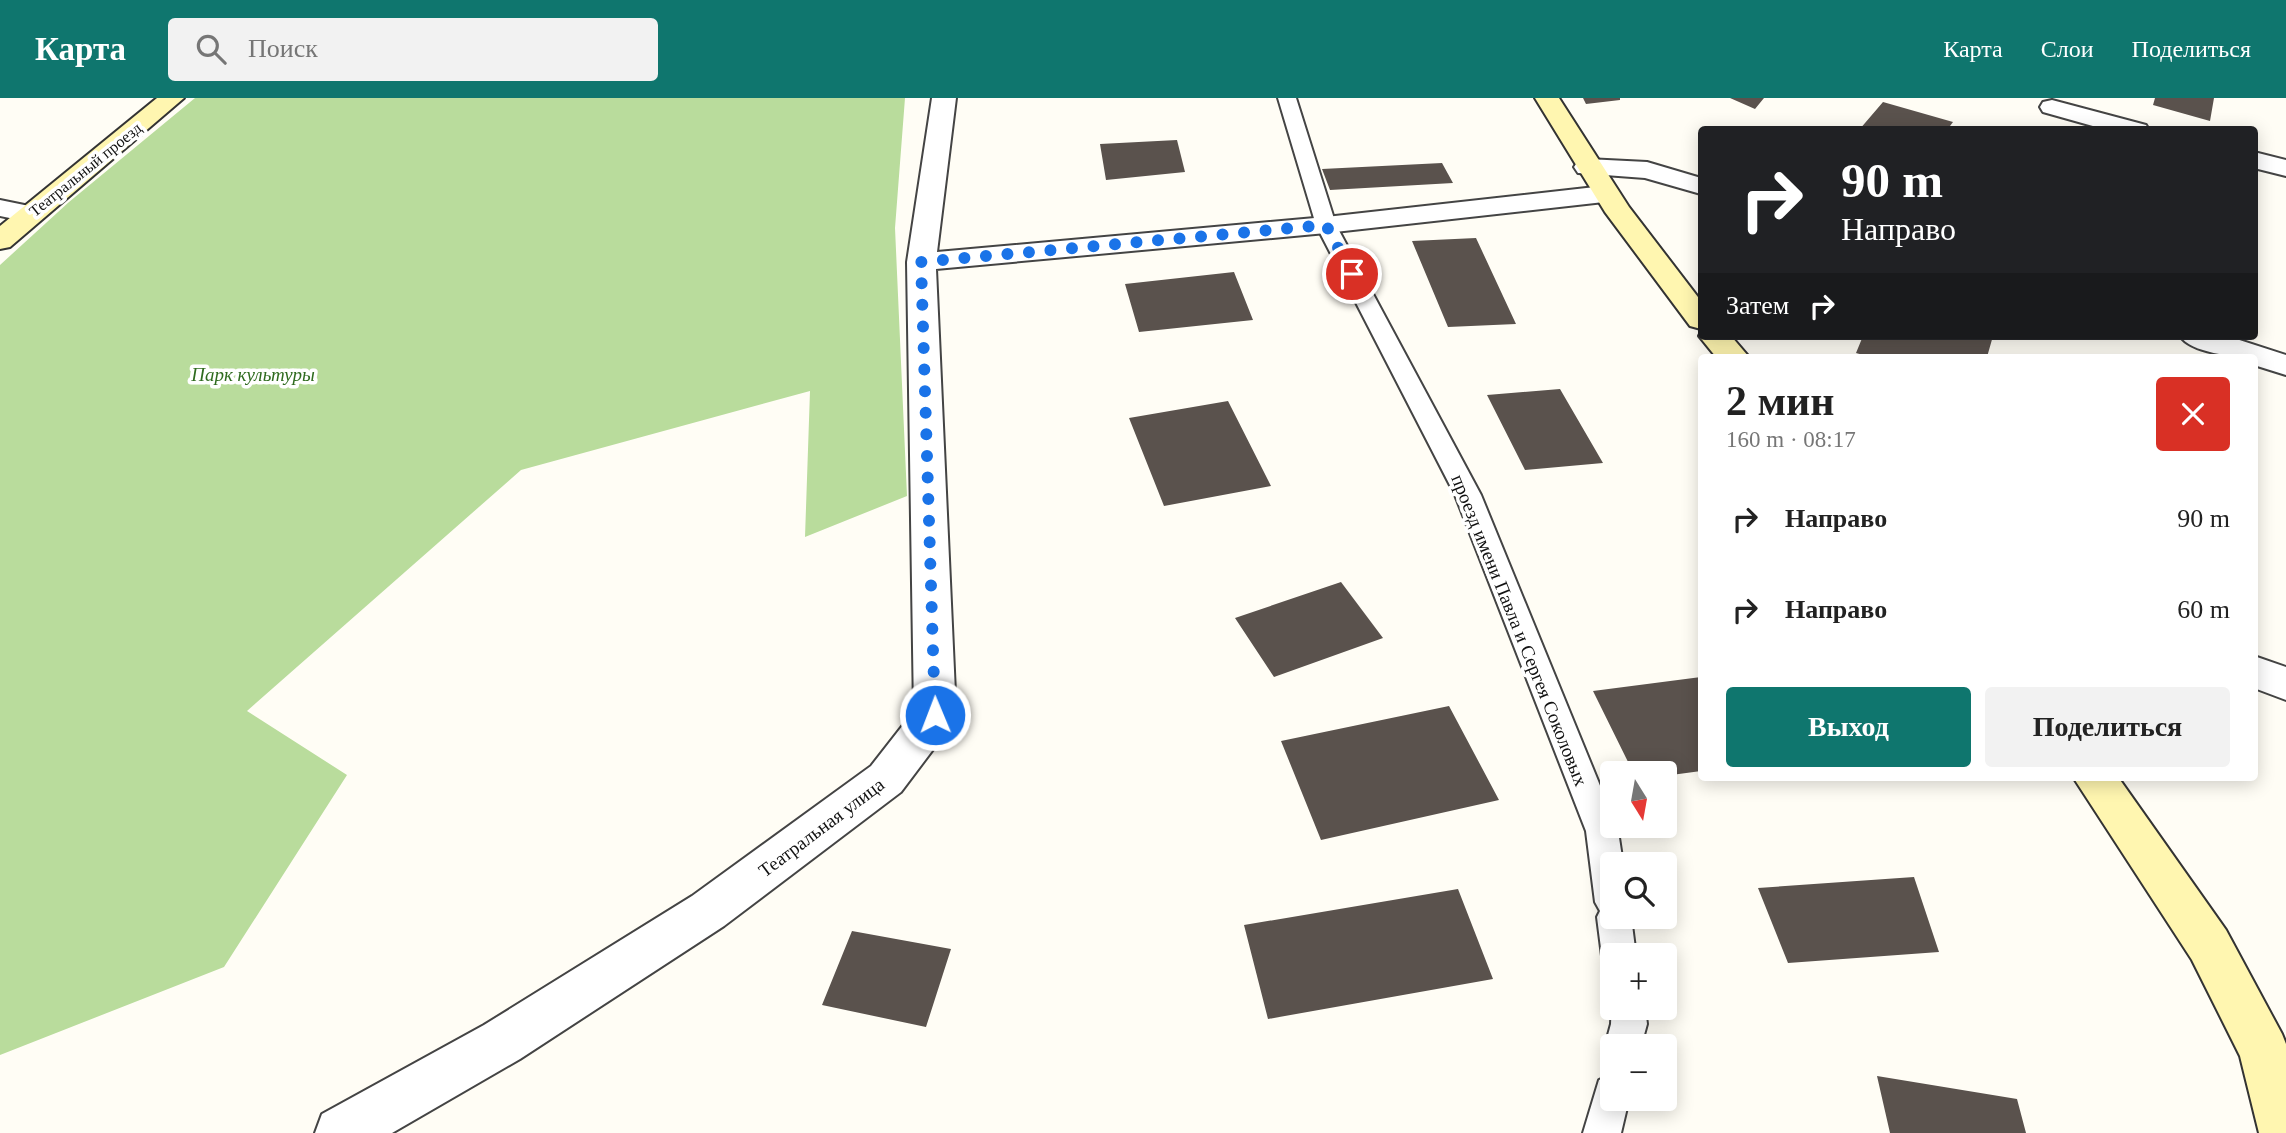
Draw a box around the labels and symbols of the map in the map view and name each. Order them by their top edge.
street label: Театральный проезд [26,119,145,220]
pin [1322,244,1382,304]
park label: Парк культуры [190,364,315,385]
street label: проезд имени Павла и Сергея Соколовых [1447,471,1592,789]
position arrow [898,678,972,752]
north arrow [1600,761,1676,838]
street label: Театральная улица [755,773,888,881]

